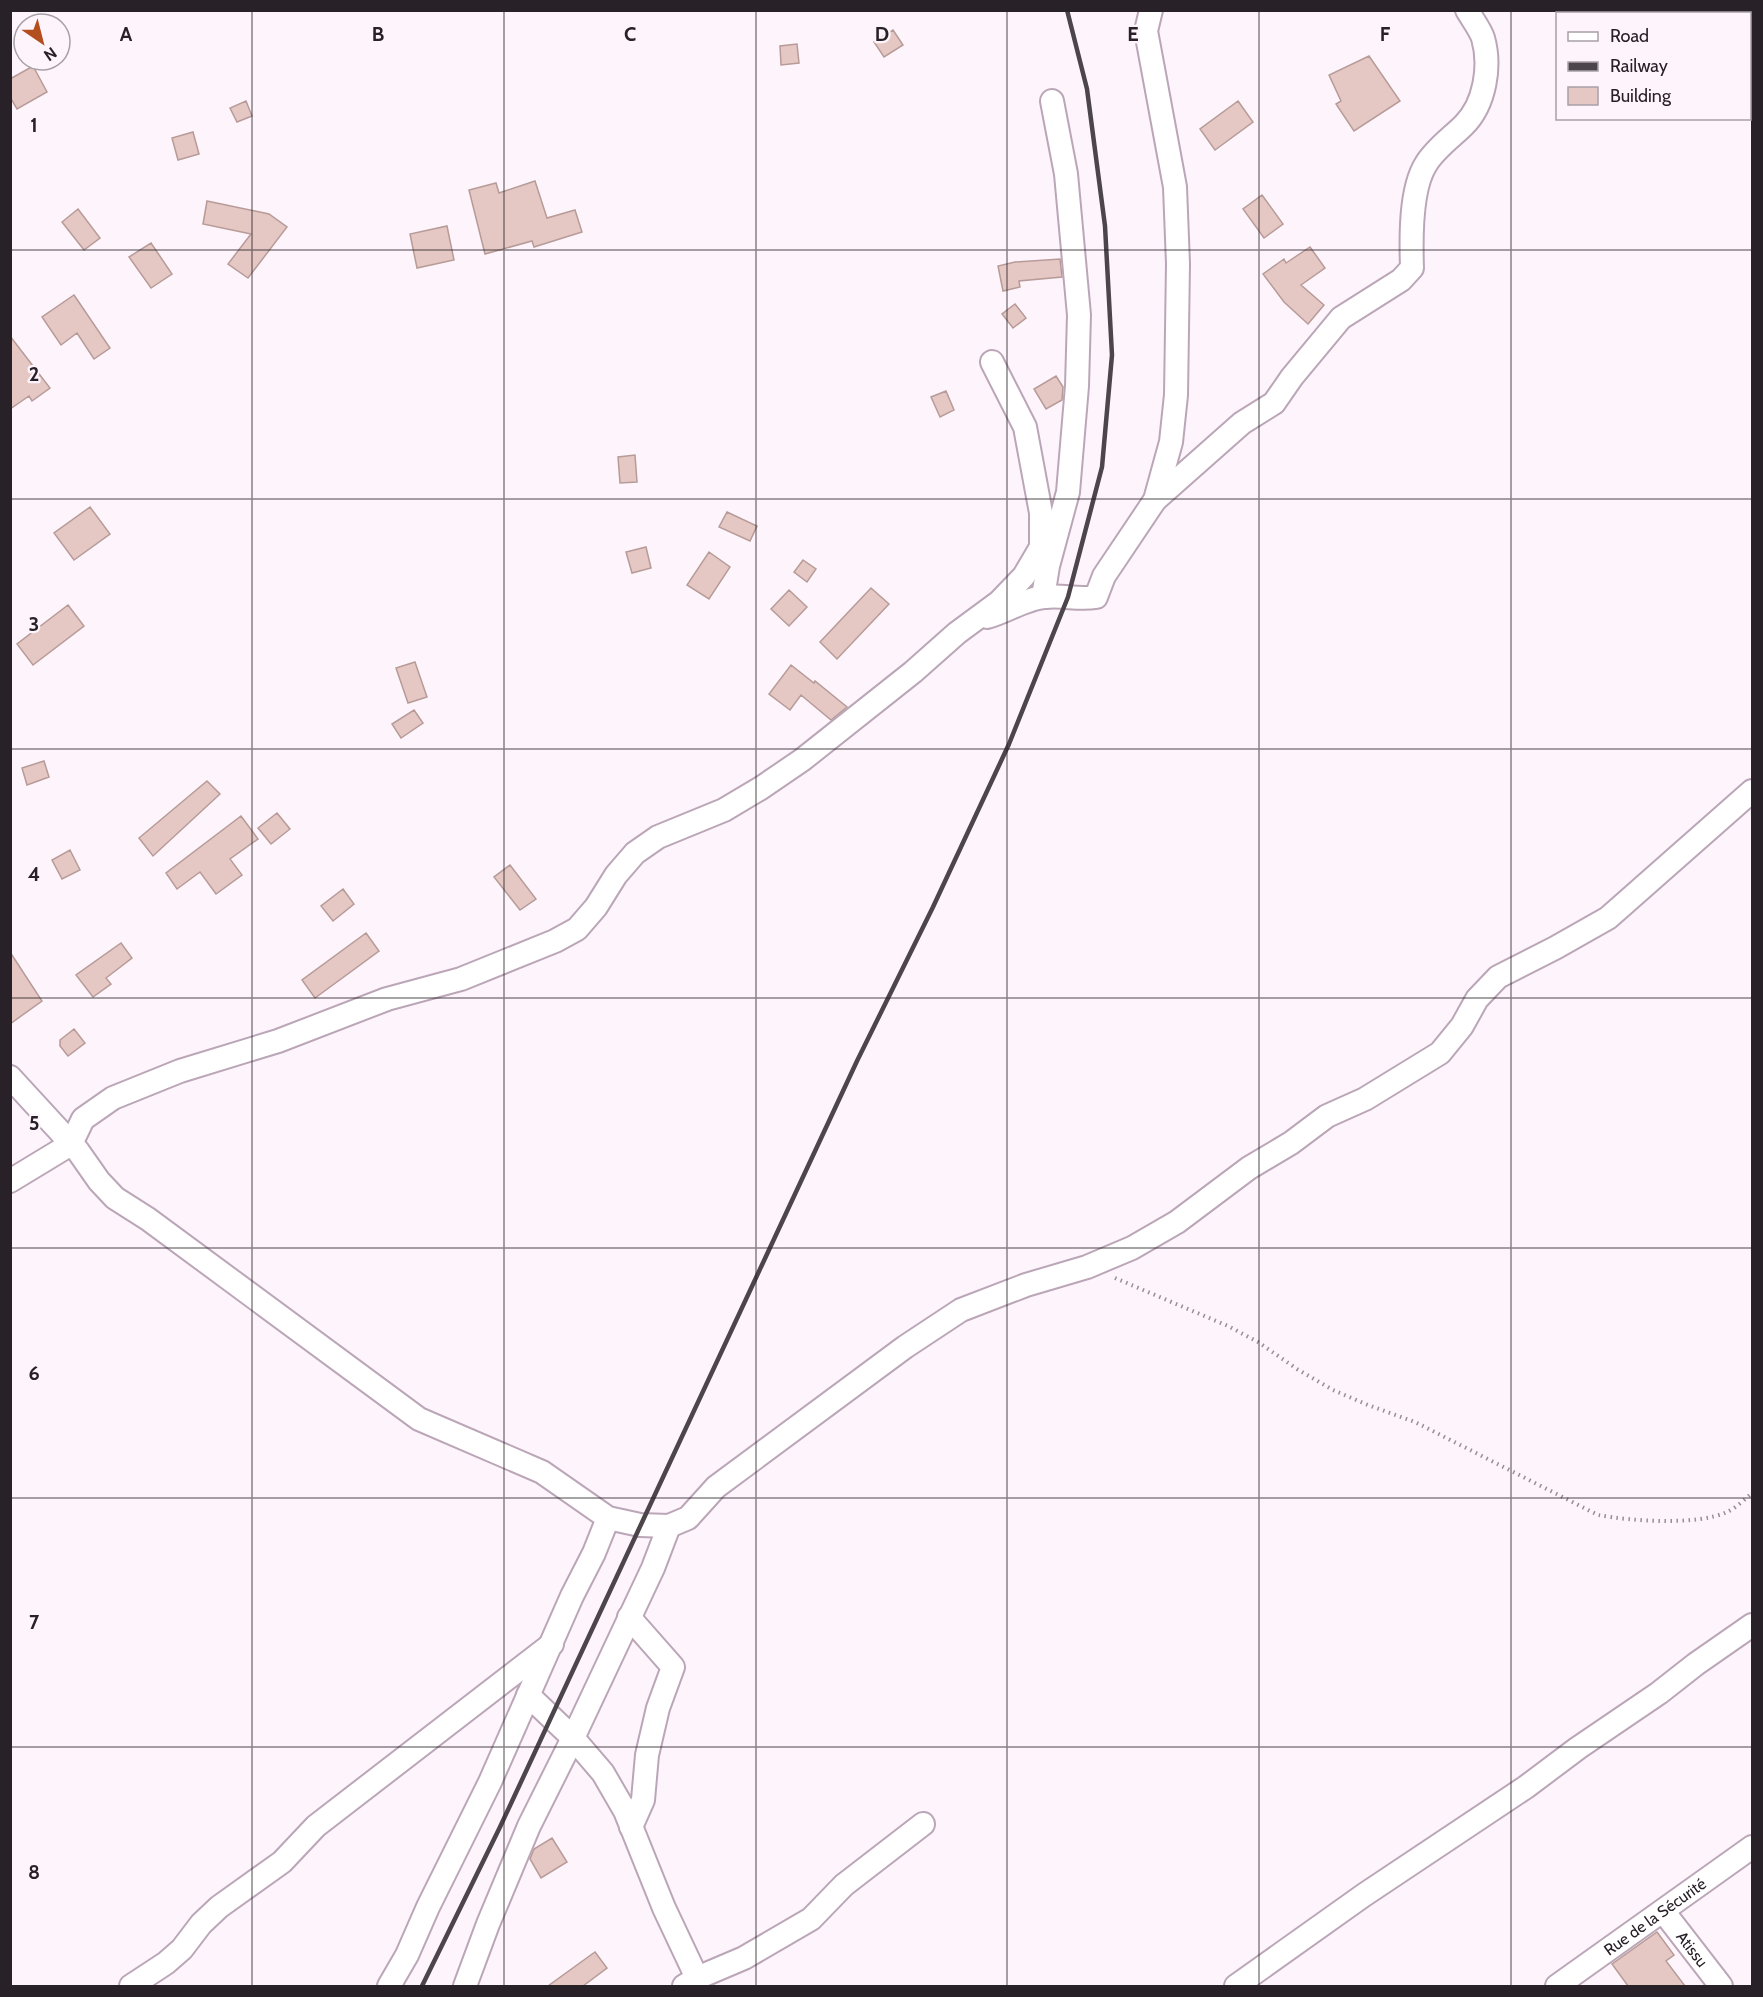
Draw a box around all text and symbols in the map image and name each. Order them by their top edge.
north arrow [12,12,72,72]
legend [1556,12,1751,120]
text: A [120,22,133,46]
text: B [372,22,384,46]
text: C [624,22,636,46]
text: D [875,22,889,46]
text: E [1127,22,1139,46]
text: F [1380,22,1391,46]
text: Road [1610,25,1649,47]
text: N [40,43,60,65]
text: Railway [1610,55,1668,77]
text: Building [1610,85,1672,107]
text: 1 [30,113,38,137]
text: 2 [29,362,39,386]
text: 3 [29,612,39,636]
text: 4 [28,862,40,886]
text: 5 [29,1111,39,1135]
text: 6 [28,1361,40,1385]
text: 7 [29,1610,40,1634]
text: 8 [28,1860,40,1884]
street label: Rue de la Sécurité [1600,1874,1709,1959]
street label: Atissu [1673,1927,1712,1971]

